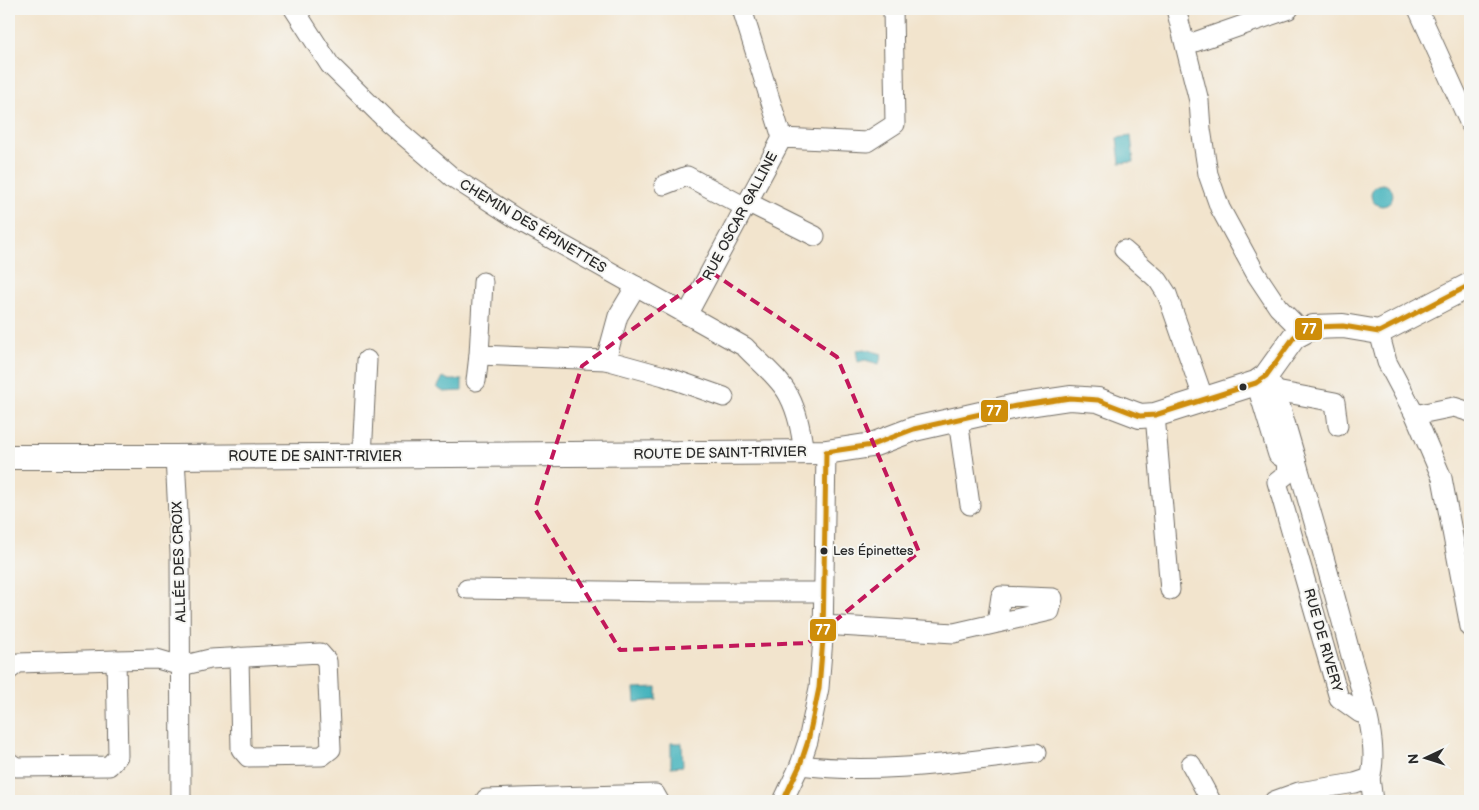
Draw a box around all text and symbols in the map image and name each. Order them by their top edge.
street label: RUE OSCAR GALLINE [699,149,781,283]
street label: CHEMIN DES ÉPINETTES [457,175,610,277]
line badge: 77 [1294,317,1323,341]
text: 77 [1301,321,1317,338]
unlabelled marker [1238,382,1248,392]
line badge: 77 [980,399,1009,423]
text: 77 [986,403,1002,420]
street label: ROUTE DE SAINT-TRIVIER [633,443,807,463]
street label: ROUTE DE SAINT-TRIVIER [228,448,402,465]
street label: ALLÉE DES CROIX [167,501,190,623]
place label: Les Épinettes [833,543,914,559]
marker: Les Épinettes [819,546,829,556]
street label: RUE DE RIVERY [1300,586,1346,694]
line badge: 77 [809,618,837,642]
text: 77 [815,622,831,639]
north arrow [1402,732,1452,782]
text: N [1405,753,1422,765]

